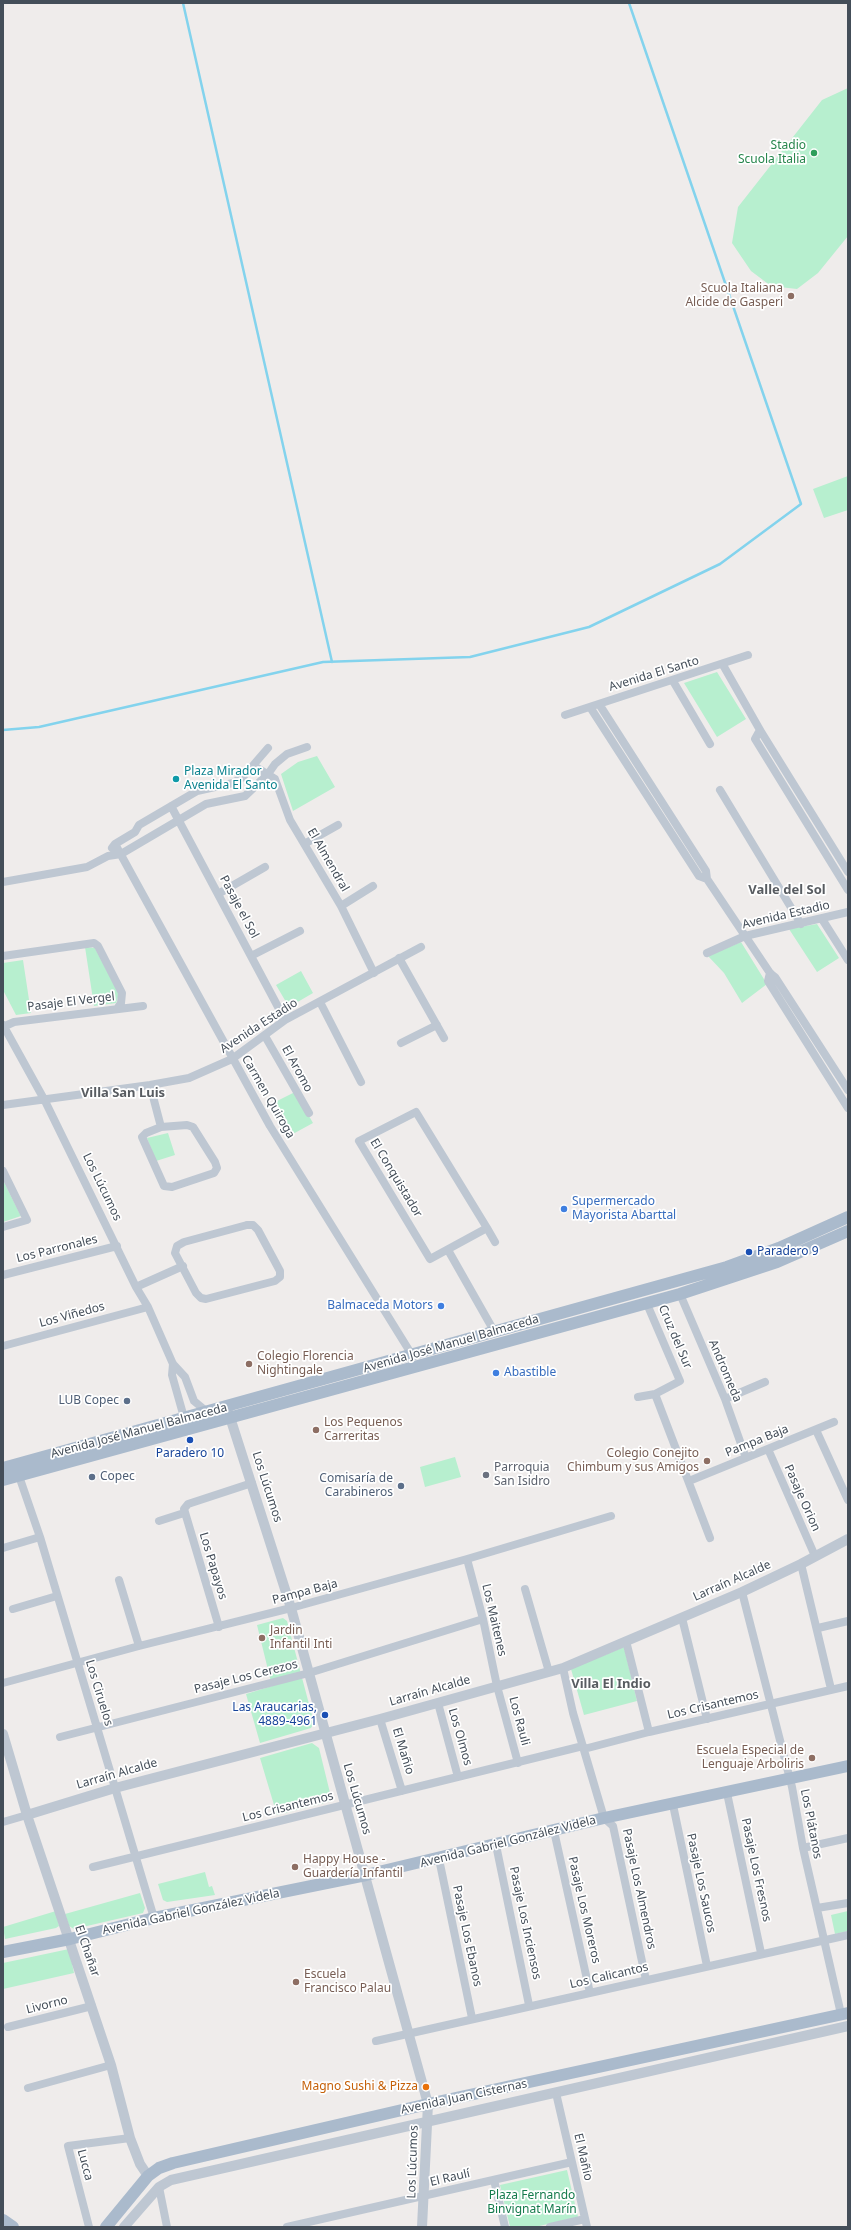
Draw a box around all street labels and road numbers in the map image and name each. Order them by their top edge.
street label: Avenida El Santo [607,653,701,695]
street label: El Almendral [304,826,352,894]
street label: Pasaje el Sol [216,873,262,941]
street label: Avenida Estadio [741,898,831,932]
street label: Pasaje El Vergel [26,989,116,1015]
street label: Avenida Estadio [218,996,300,1056]
street label: El Aromo [278,1043,316,1095]
street label: Carmen Quiroga [238,1053,298,1141]
street label: El Conquistador [367,1136,425,1220]
street label: Los Lúcumos [79,1151,125,1223]
street label: Los Parronales [15,1232,99,1266]
street label: Los Viñedos [38,1299,106,1331]
street label: Cruz del Sur [655,1303,695,1371]
street label: Avenida José Manuel Balmaceda [361,1312,541,1376]
street label: Andromeda [705,1338,745,1404]
street label: Avenida José Manuel Balmaceda [49,1400,229,1462]
street label: Pampa Baja [723,1422,791,1460]
street label: Los Lúcumos [249,1450,285,1524]
street label: Pasaje Orion [781,1462,823,1534]
street label: Los Papayos [196,1531,230,1601]
street label: Larraín Alcalde [691,1557,773,1605]
street label: Pampa Baja [271,1576,339,1608]
street label: Los Maitenes [479,1582,509,1658]
street label: Pasaje Los Cerezos [193,1657,299,1697]
street label: Los Ciruelos [82,1658,116,1728]
street label: Larraín Alcalde [388,1673,472,1709]
street label: Los Crisantemos [666,1687,760,1723]
street label: Los Rauli [506,1695,532,1747]
street label: Los Olmos [445,1707,475,1767]
street label: El Mañio [389,1726,417,1776]
street label: Larraín Alcalde [75,1756,159,1792]
street label: Los Lúcumos [340,1762,374,1836]
street label: Los Plátanos [797,1788,825,1860]
street label: Los Crisantemos [241,1789,335,1825]
street label: Avenida Gabriel González Videla [419,1813,597,1871]
street label: Pasaje Los Fresnos [738,1817,774,1923]
street label: Pasaje Los Almendros [619,1827,659,1951]
street label: Pasaje Los Saucos [683,1832,719,1934]
street label: Pasaje Los Moreros [565,1855,603,1965]
street label: Pasaje Los Inciensos [506,1865,544,1981]
street label: Pasaje Los Ebanos [449,1884,485,1988]
street label: Avenida Gabriel González Videla [101,1886,281,1938]
street label: El Chañar [71,1923,103,1979]
street label: Los Calicantos [568,1960,650,1992]
street label: Livorno [25,1993,69,2017]
street label: Avenida Juan Cisternas [400,2077,528,2117]
street label: Los Lúcumos [405,2125,421,2199]
street label: El Mañio [571,2132,595,2182]
street label: Lucca [74,2148,96,2182]
street label: El Raulí [429,2166,471,2190]

